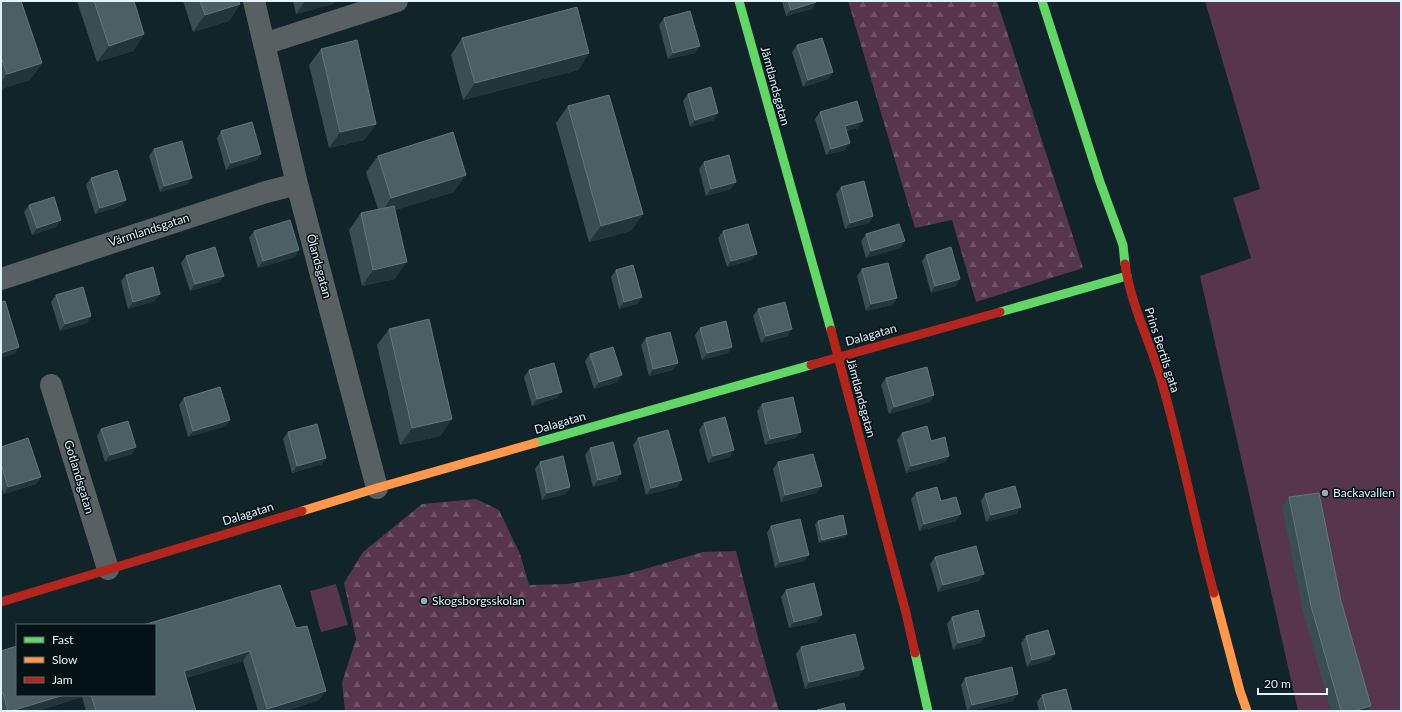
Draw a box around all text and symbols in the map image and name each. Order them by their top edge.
street label: Jämtlandsgatan [758,45,793,127]
street label: Värmlandsgatan [107,209,191,250]
street label: Ölandsgatan [304,232,335,300]
street label: Prins Bertils gata [1142,305,1183,394]
street label: Dalagatan [843,320,898,349]
street label: Jämtlandsgatan [844,357,879,439]
street label: Dalagatan [532,408,587,437]
street label: Gotlandsgatan [61,438,98,515]
place label: Backavallen [1333,485,1395,500]
marker: Backavallen [1320,488,1330,498]
street label: Dalagatan [220,499,275,528]
place label: Skogsborgsskolan [432,593,525,608]
marker: Skogsborgsskolan [419,596,429,606]
legend [16,624,156,696]
text: Fast [52,632,74,647]
text: Slow [52,652,78,667]
scale bar [1258,670,1327,696]
text: Jam [52,672,73,687]
text: 20 m [1264,676,1291,691]

